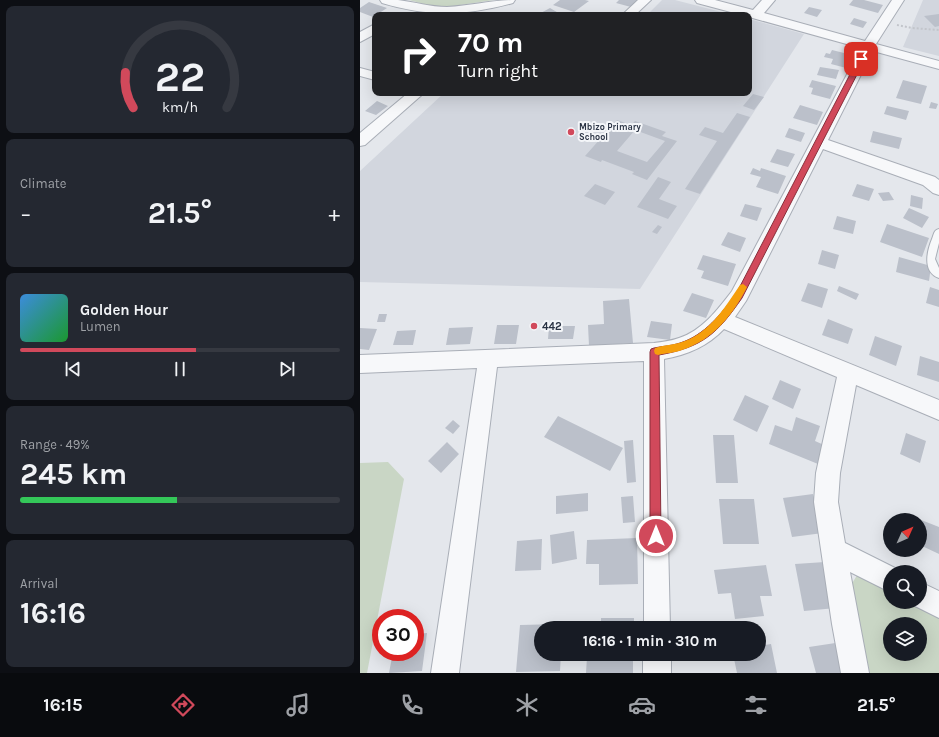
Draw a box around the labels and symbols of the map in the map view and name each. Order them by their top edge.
pin [844,42,878,76]
place label: Mbizo Primary School [579,122,641,142]
marker: Mbizo Primary School [566,127,576,137]
place label: 442 [542,320,562,333]
marker: 442 [529,321,539,331]
north arrow [883,513,927,557]
position arrow [635,515,677,557]
speed limit sign: 30 [372,609,424,661]

